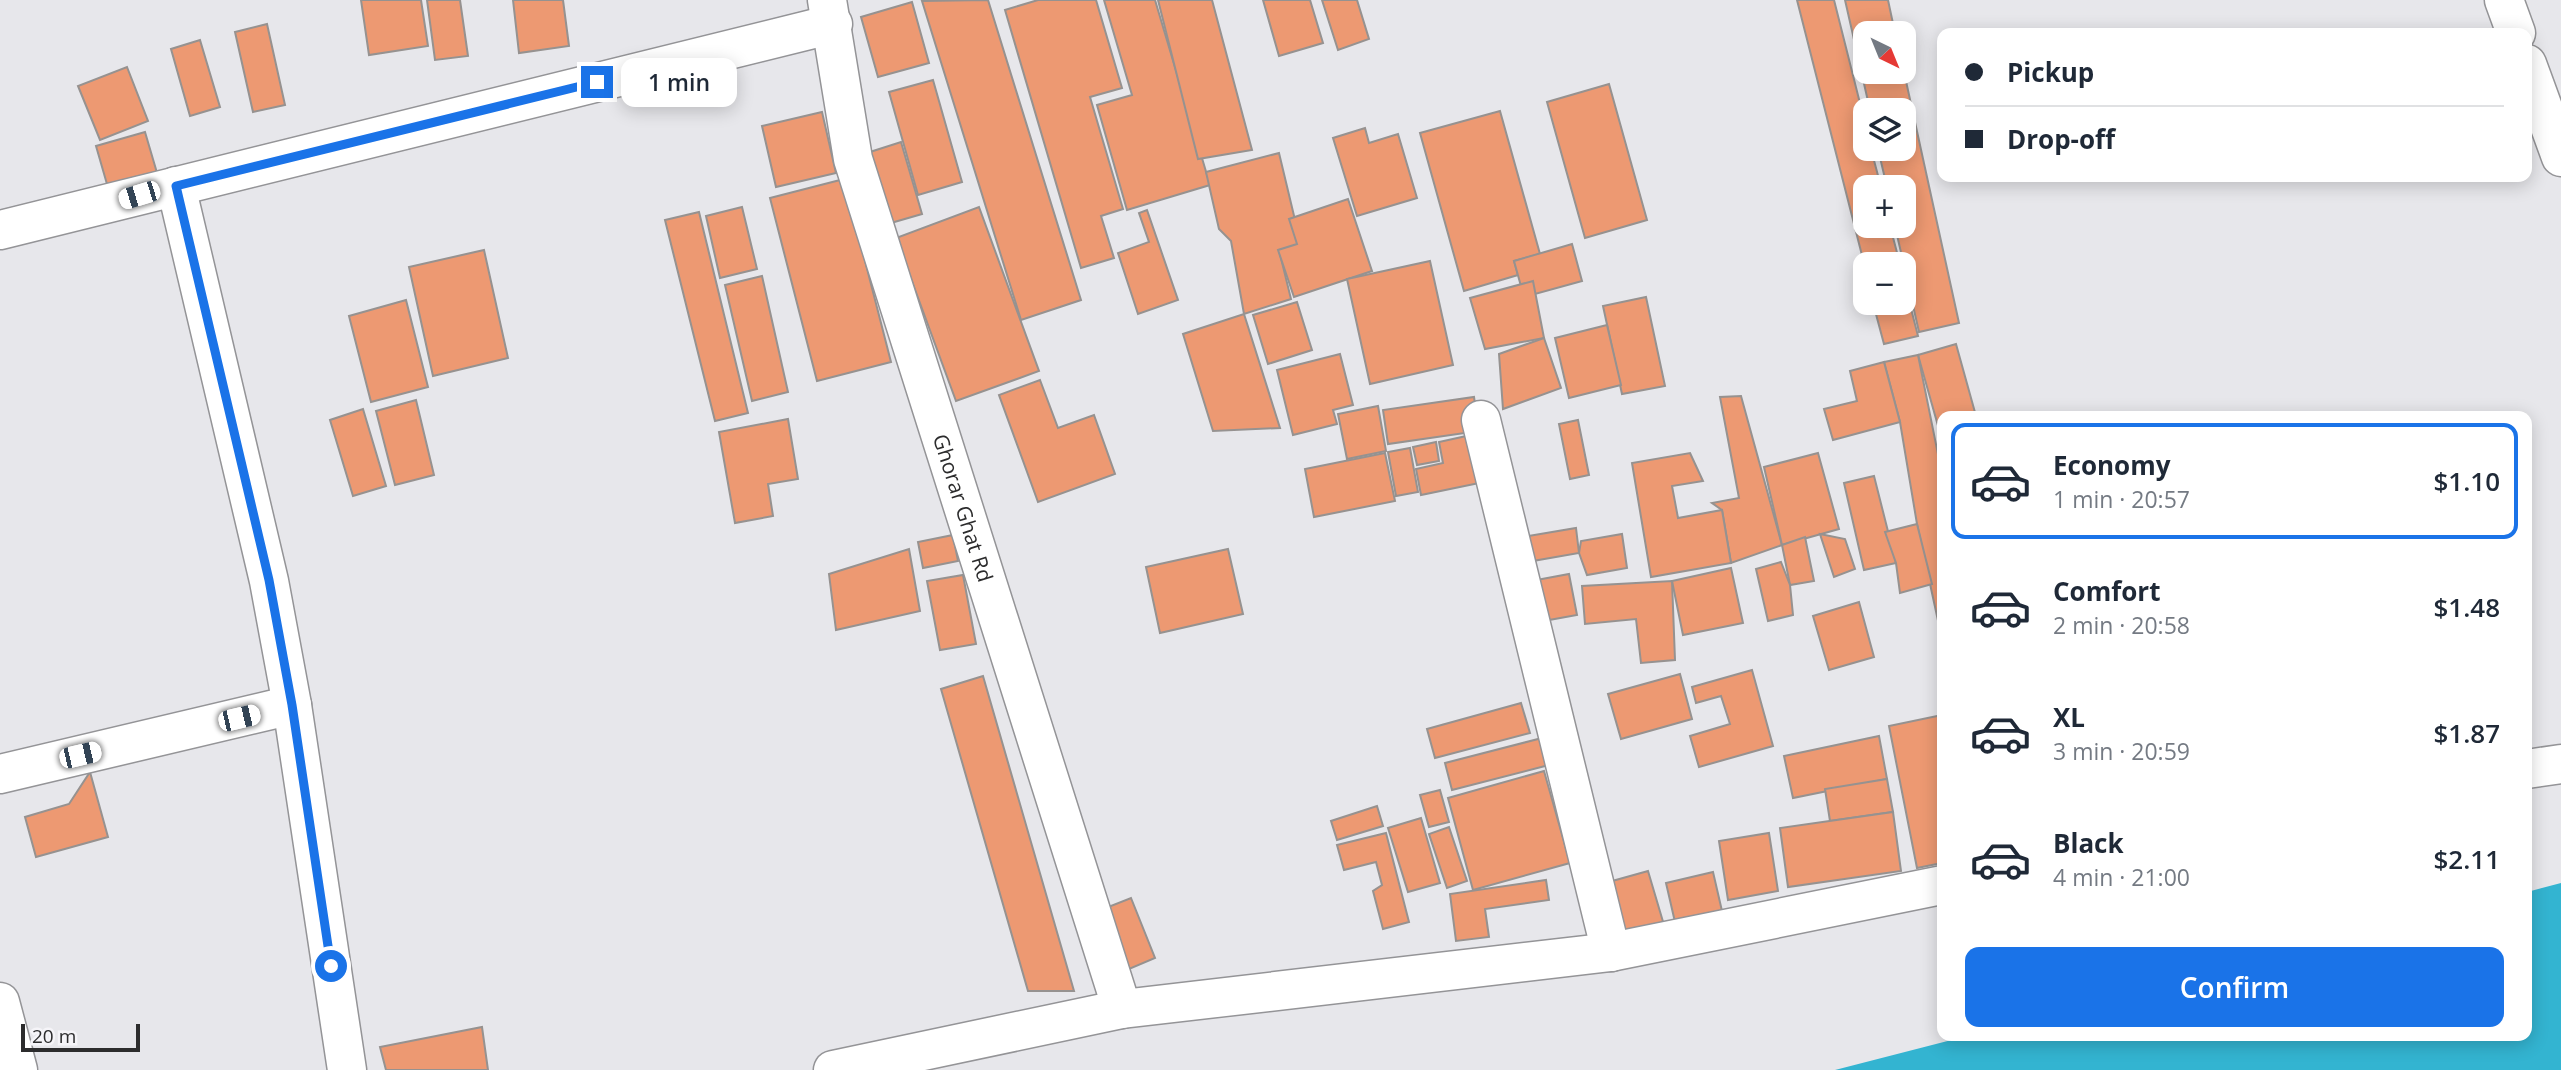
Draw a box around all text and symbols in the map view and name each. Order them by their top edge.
north arrow [1853,21,1916,84]
map controls [1853,21,1916,315]
text: Pickup [2007,54,2094,90]
callout: 1 min [622,57,737,106]
route end [581,66,613,98]
text: 1 min [648,66,710,98]
button: layers [1853,98,1916,161]
text: Drop-off [2007,121,2115,157]
button: + [1853,175,1916,238]
car [116,179,163,211]
button: − [1853,252,1916,315]
street label: Ghorar Ghat Rd [927,430,1000,585]
text: Economy [2053,447,2171,483]
icon: car [1969,450,2032,513]
text: $1.10 [2433,463,2500,499]
text: 1 min · 20:57 [2053,483,2190,515]
text: Comfort [2053,573,2160,609]
icon: car [1969,576,2032,639]
text: $1.48 [2433,589,2500,625]
text: 2 min · 20:58 [2053,609,2190,641]
text: XL [2053,699,2085,735]
icon: car [1969,702,2032,765]
car [217,703,262,733]
text: $1.87 [2433,715,2500,751]
text: 3 min · 20:59 [2053,735,2190,767]
car [58,740,103,770]
text: Black [2053,825,2124,861]
icon: car [1969,828,2032,891]
text: $2.11 [2433,841,2500,877]
text: 4 min · 21:00 [2053,861,2190,893]
button: Confirm [1965,947,2504,1027]
route start [315,950,347,982]
scale bar [21,1021,140,1053]
text: 20 m [32,1023,76,1049]

